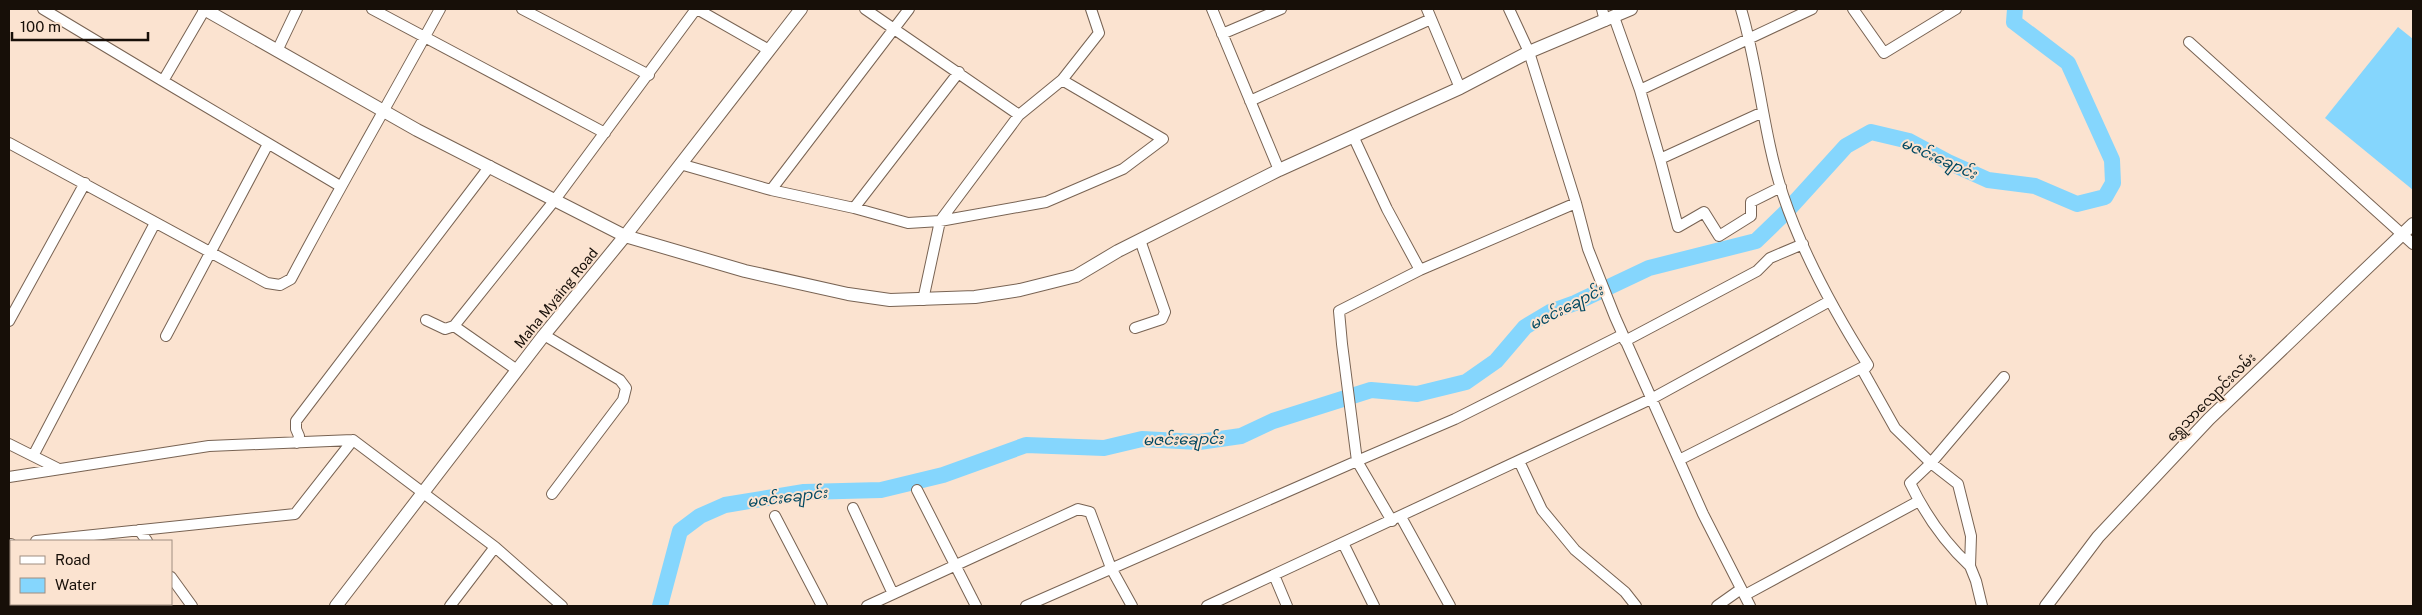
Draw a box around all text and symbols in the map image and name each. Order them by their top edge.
scale bar [12,10,149,42]
text: 100 m [20,18,61,35]
water label: မဇင်းချောင်း [1897,132,1981,186]
street label: Maha Myaing Road [511,245,601,351]
water label: မဇင်းချောင်း [1525,279,1608,336]
street label: ရွှေသာလျောင်းလမ်း [2162,348,2262,448]
water label: မဇင်းချောင်း [1143,428,1224,452]
water label: မဇင်းချောင်း [746,482,829,514]
legend [10,540,172,605]
text: Road [55,551,91,568]
text: Water [55,576,97,593]

